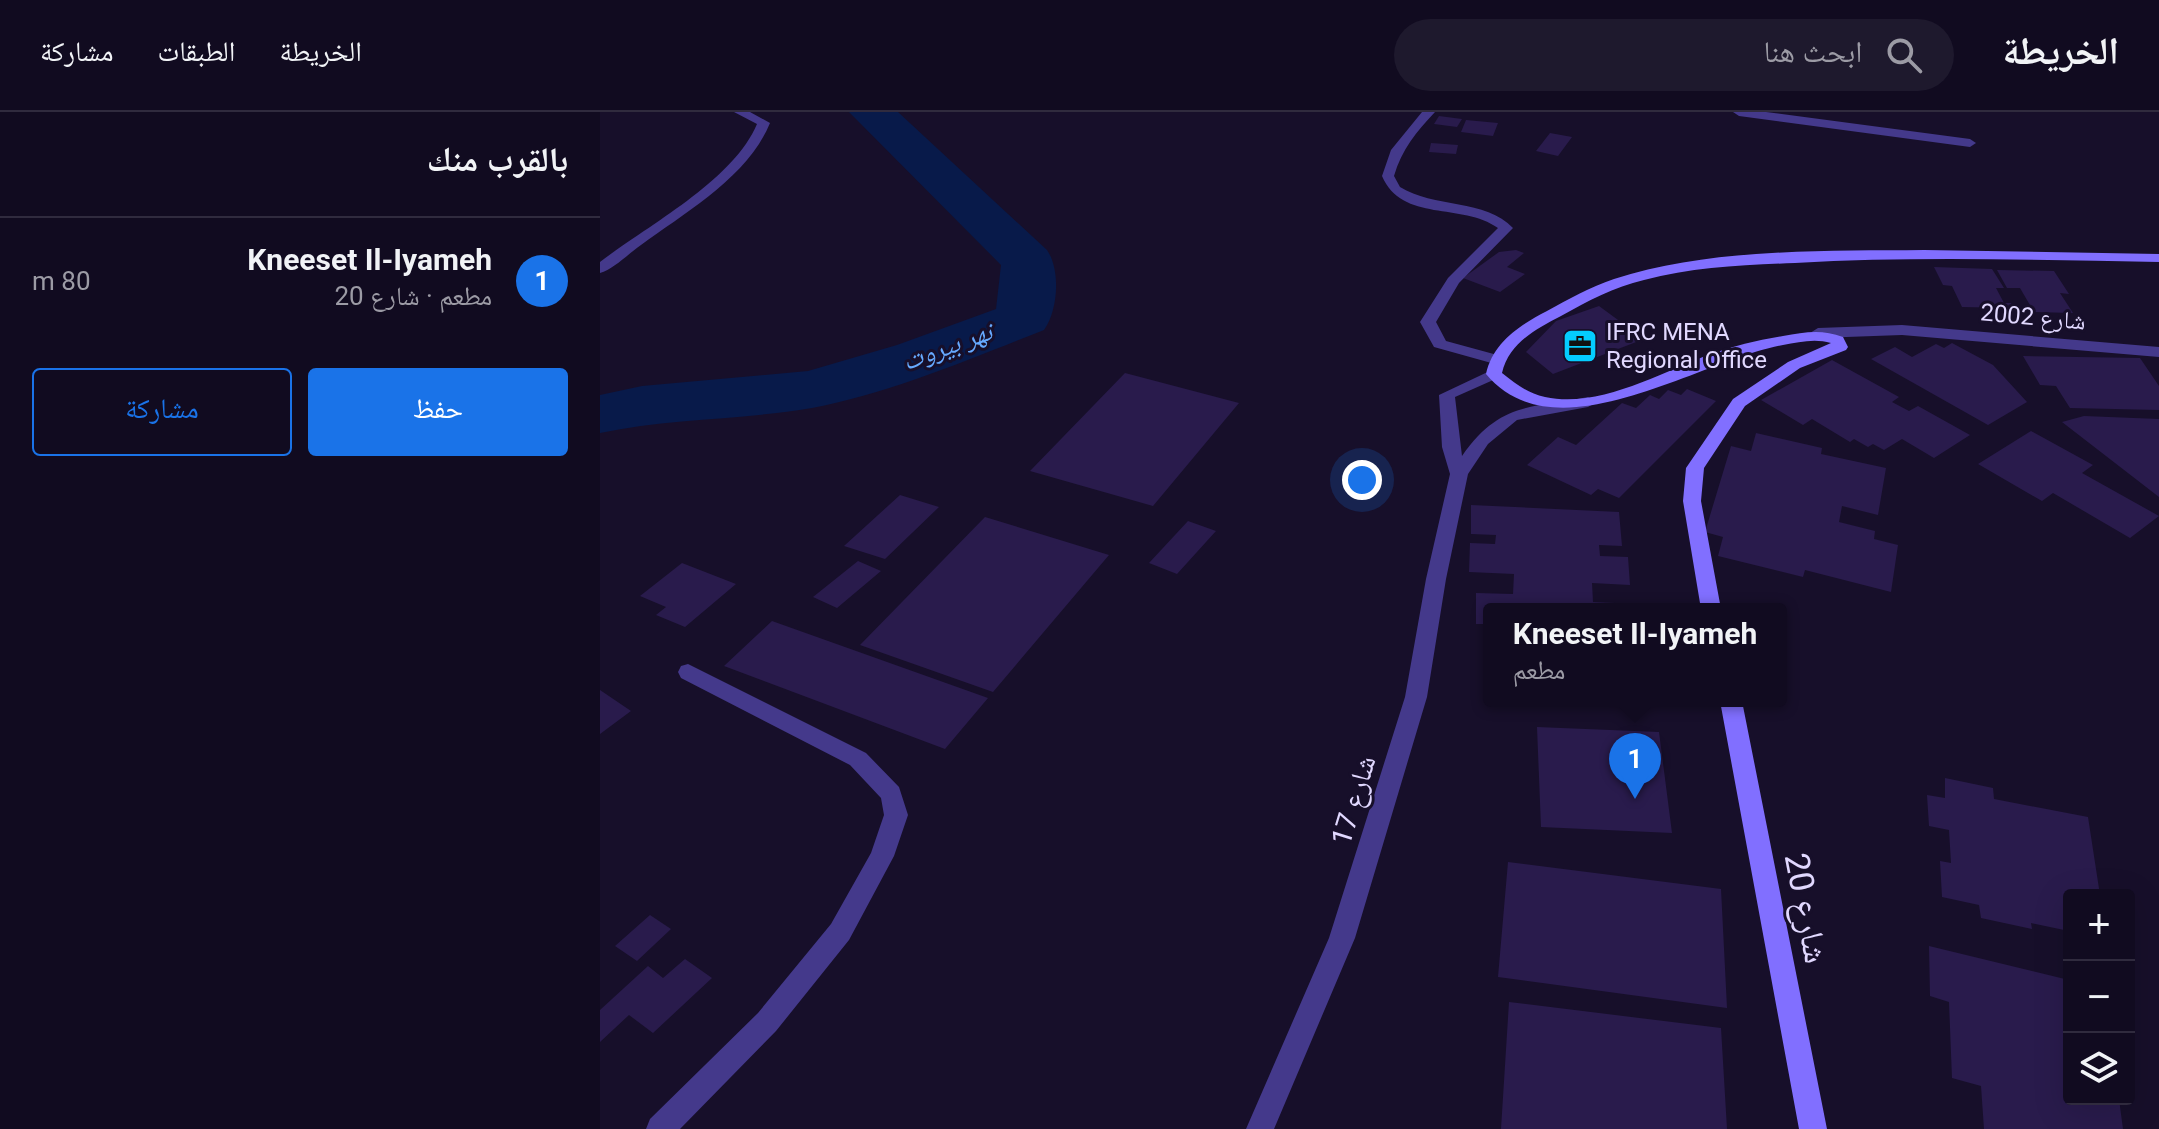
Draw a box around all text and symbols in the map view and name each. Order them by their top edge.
search box [1394,19,1954,91]
text: الخريطة [2002,29,2119,73]
icon: search [1882,33,1926,77]
text: ابحث هنا [1763,34,1862,69]
text: مشاركة [40,35,114,68]
text: الطبقات [158,35,235,68]
text: الخريطة [279,35,362,68]
text: بالقرب منك [427,139,568,179]
text: Kneeset Il-Iyameh [247,242,492,277]
text: 80 m [32,266,91,296]
text: 1 [535,266,549,296]
text: مطعم · شارع 20 [334,281,492,311]
street label: شارع 2002 [1979,298,2087,337]
water label: نهر بيروت [898,315,999,376]
place label: IFRC MENA Regional Office [1606,318,1767,374]
office icon: IFRC MENA Regional Office [1561,327,1599,365]
button: مشاركة [32,368,292,456]
button: حفظ [308,368,568,456]
your location [1342,460,1382,500]
popup [1483,603,1787,707]
text: Kneeset Il-Iyameh [1513,616,1757,651]
text: مطعم [1513,655,1565,685]
pin: 1 [1609,733,1661,799]
street label: شارع 17 [1324,751,1384,849]
street label: شارع 20 [1775,850,1837,967]
map controls [2063,889,2135,1105]
button: + [2063,889,2135,961]
button: − [2063,961,2135,1033]
button: layers [2063,1033,2135,1105]

